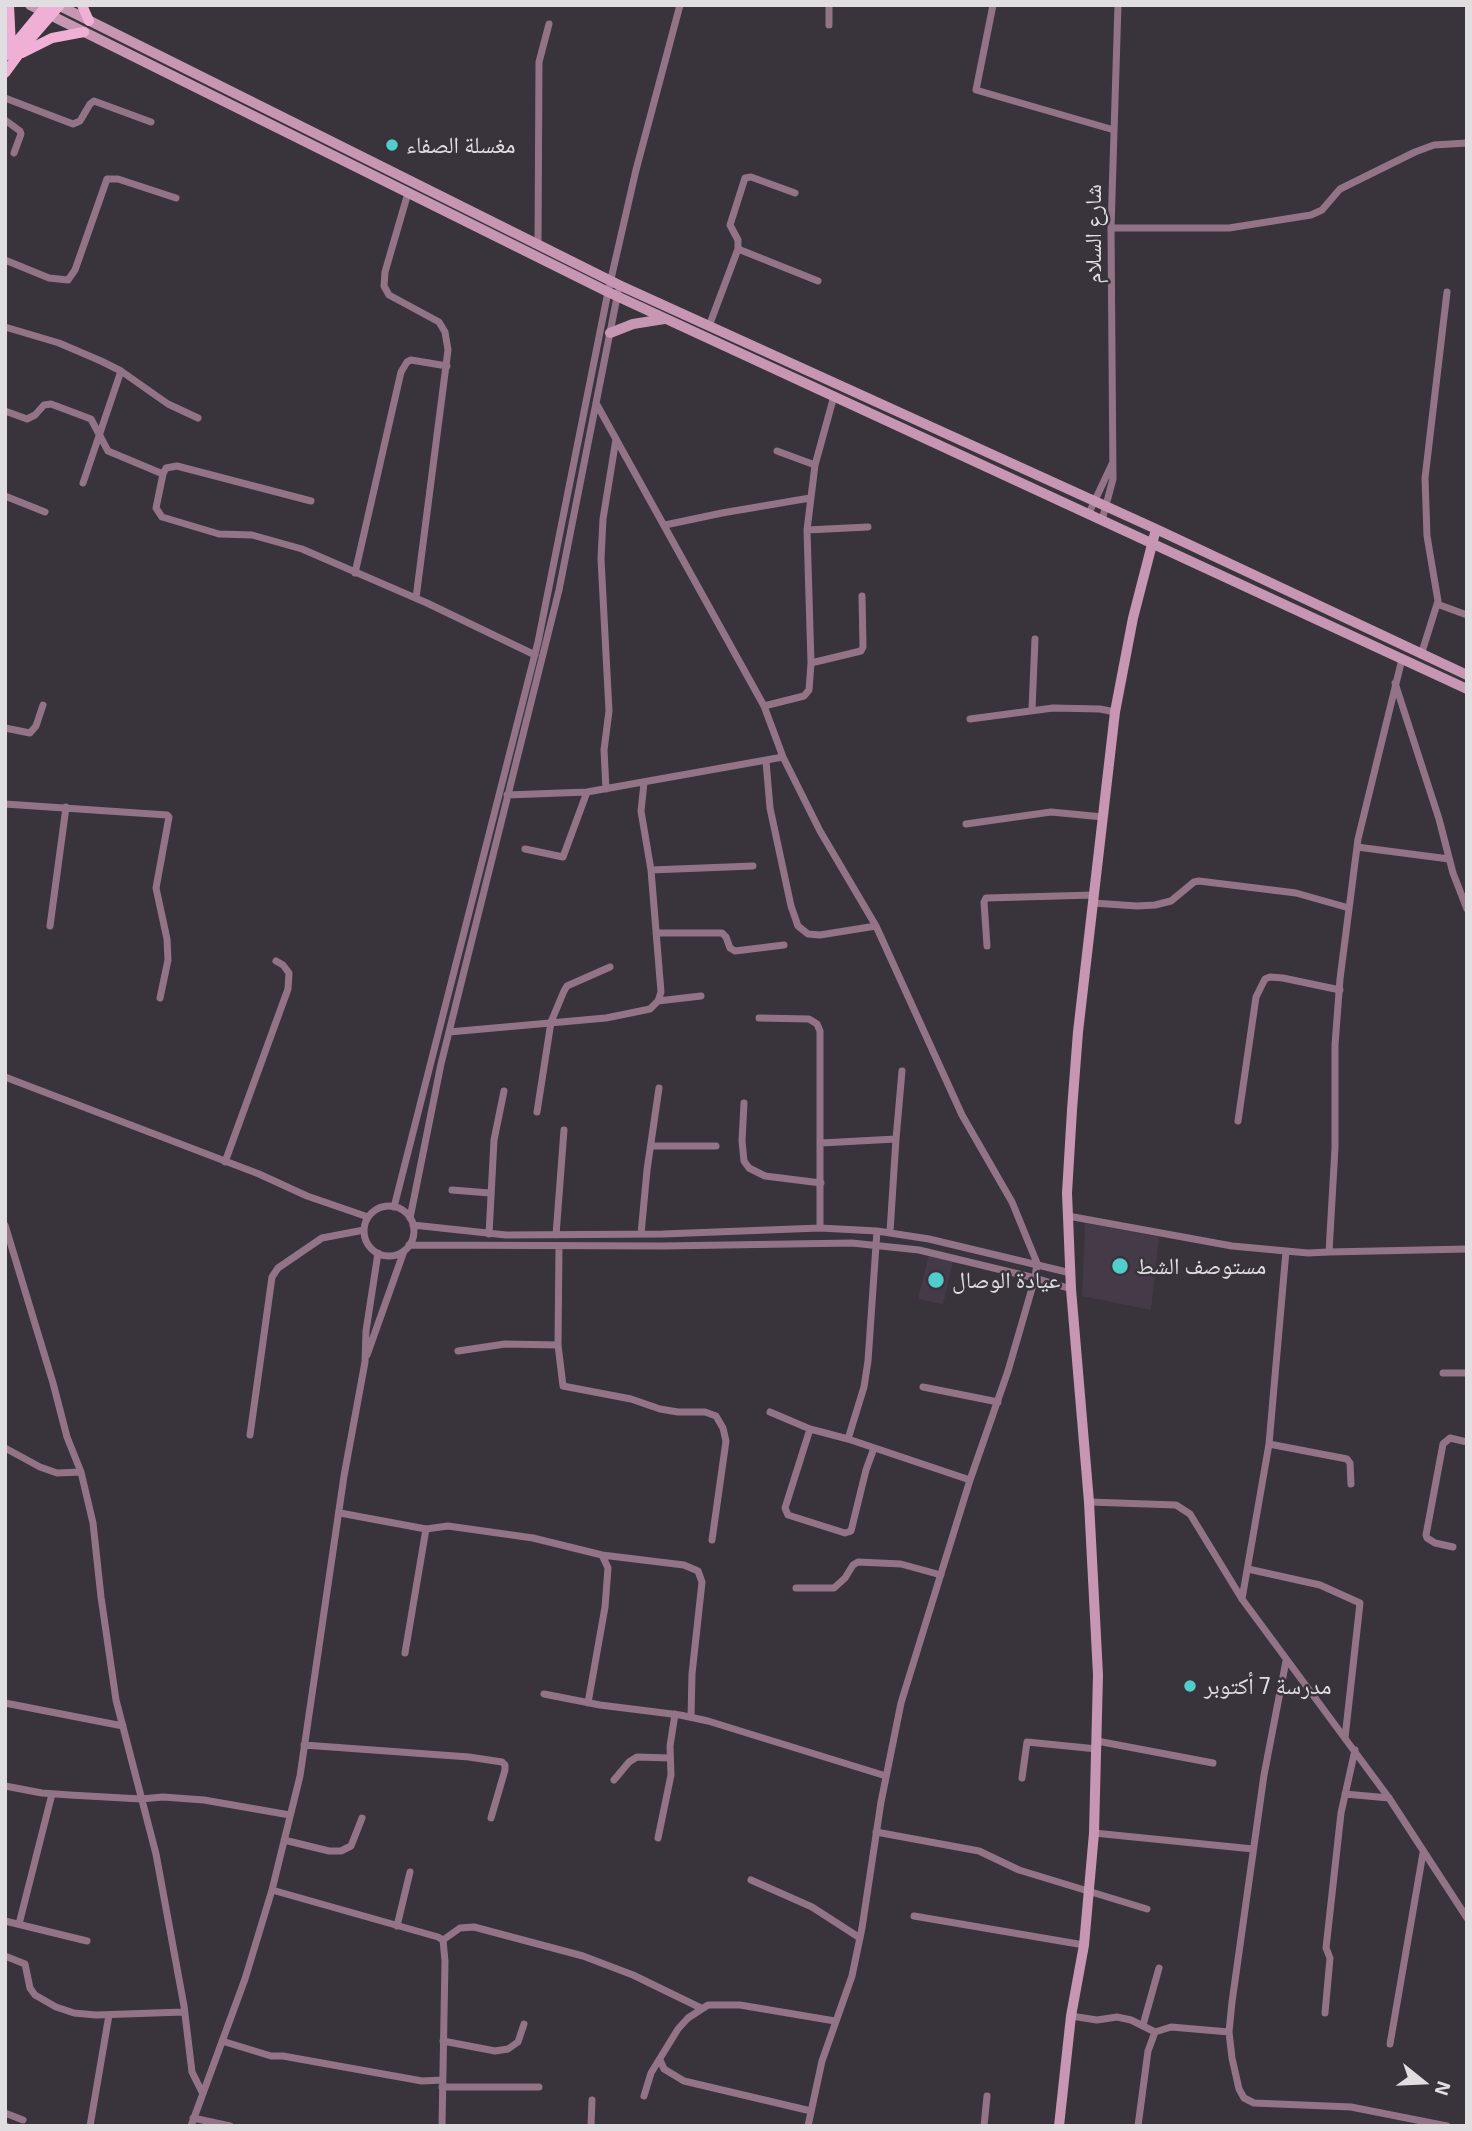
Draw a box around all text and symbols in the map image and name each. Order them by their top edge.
place label: مغسلة الصفاء [406,131,515,159]
marker: مغسلة الصفاء [384,137,400,153]
street label: شارع السلام [1079,184,1107,284]
place label: مستوصف الشط [1136,1252,1266,1280]
marker: مستوصف الشط [1110,1256,1130,1276]
place label: عيادة الوصال [952,1266,1060,1294]
marker: عيادة الوصال [926,1270,946,1290]
place label: مدرسة 7 أكتوبر [1204,1672,1332,1700]
marker: مدرسة 7 أكتوبر [1182,1678,1198,1694]
north arrow [1388,2047,1458,2117]
text: N [1430,2079,1457,2099]

